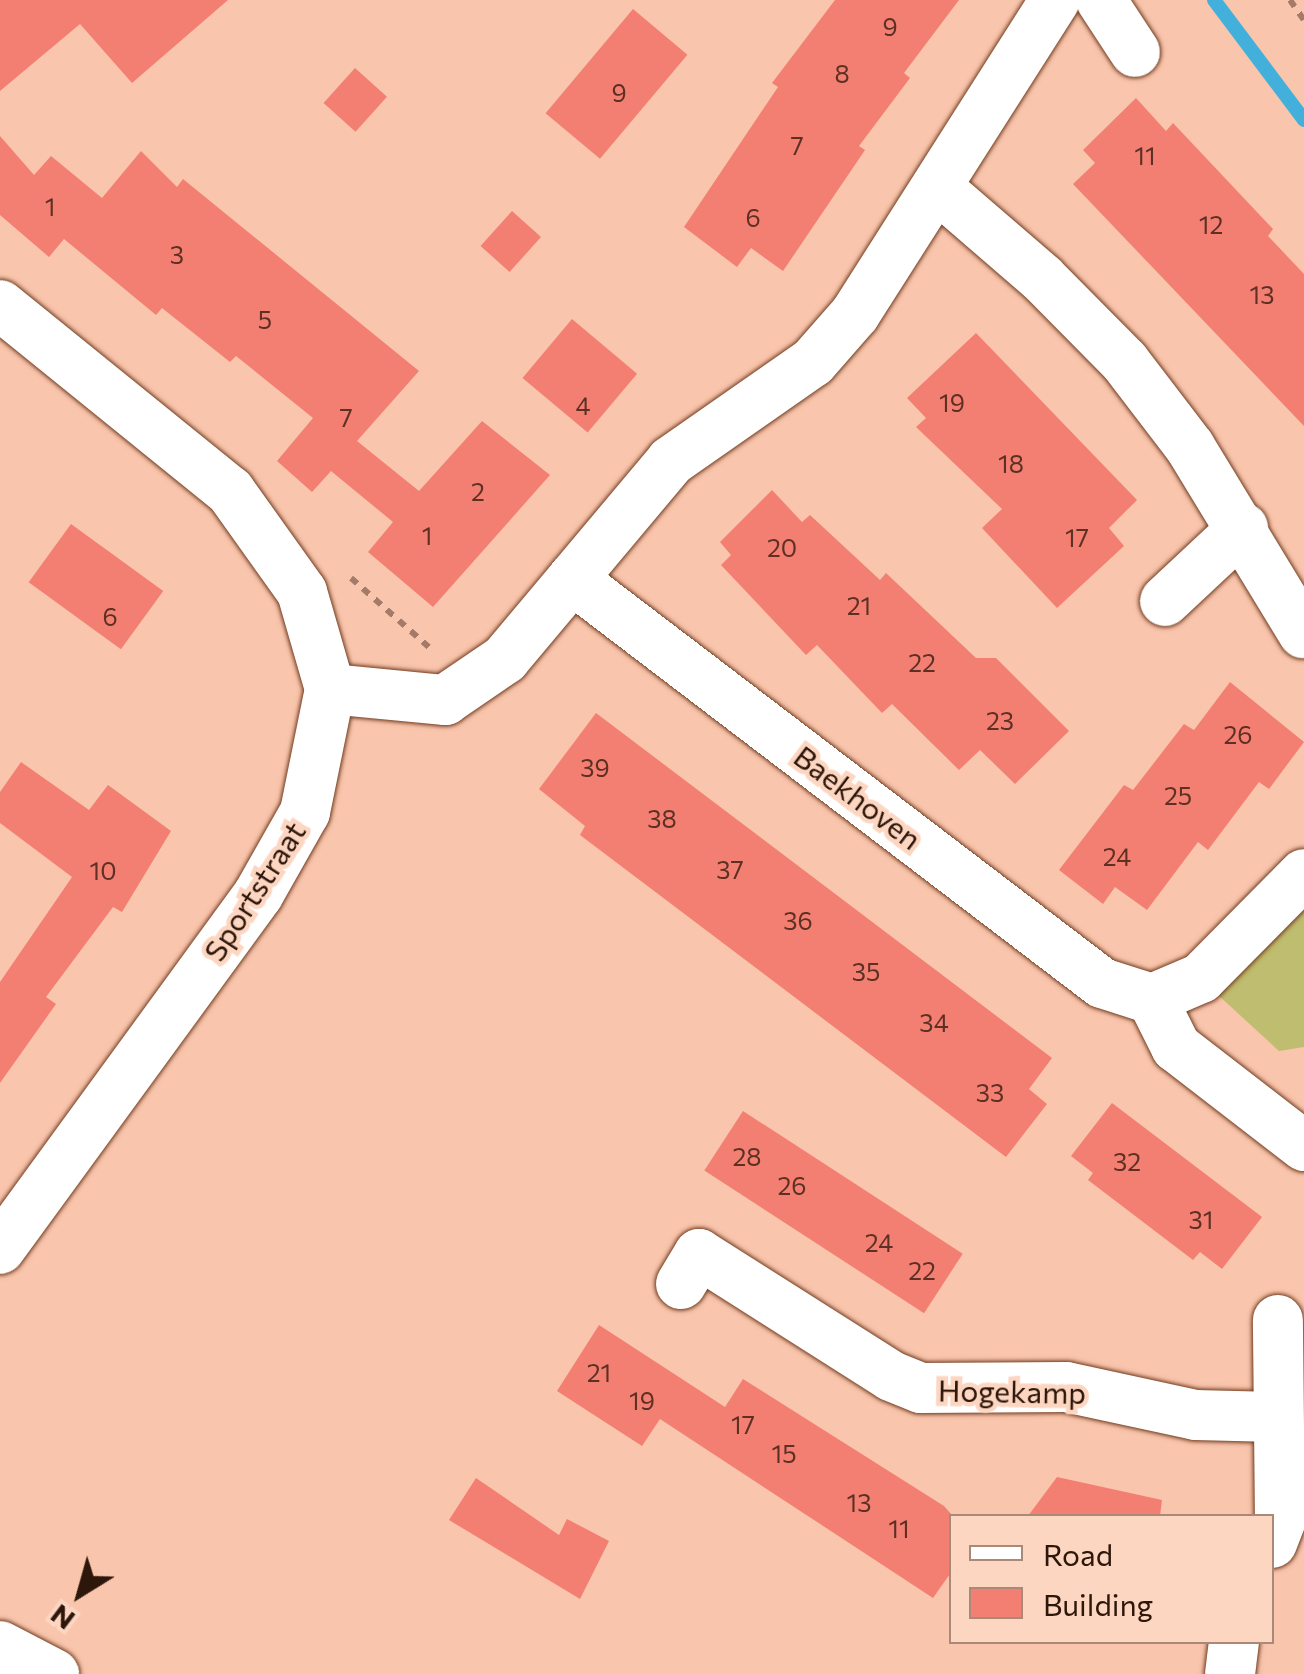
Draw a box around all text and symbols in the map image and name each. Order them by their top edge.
house number: 9 [882,11,898,41]
house number: 8 [834,58,850,88]
house number: 9 [611,77,627,107]
house number: 7 [790,130,804,160]
house number: 11 [1134,140,1156,170]
house number: 1 [45,191,55,221]
house number: 6 [745,202,761,232]
house number: 12 [1199,209,1223,239]
house number: 3 [170,239,184,269]
house number: 13 [1250,279,1274,309]
house number: 5 [258,304,272,334]
house number: 19 [939,387,965,417]
house number: 4 [576,390,590,420]
house number: 7 [339,402,353,432]
house number: 18 [998,448,1024,478]
house number: 2 [471,476,485,506]
house number: 1 [422,520,432,550]
house number: 17 [1065,522,1089,552]
house number: 20 [767,532,797,562]
house number: 21 [847,590,871,620]
house number: 6 [102,601,118,631]
house number: 22 [908,647,936,677]
house number: 23 [986,705,1014,735]
house number: 26 [1224,719,1252,749]
street label: Baekhoven [787,738,929,856]
house number: 39 [580,752,610,782]
house number: 25 [1164,780,1192,810]
house number: 38 [647,803,677,833]
street label: Sportstraat [196,815,312,967]
house number: 24 [1103,841,1131,871]
house number: 37 [716,854,744,884]
house number: 10 [90,855,116,885]
house number: 36 [783,905,813,935]
house number: 35 [852,956,880,986]
house number: 34 [919,1007,949,1037]
house number: 33 [976,1077,1004,1107]
house number: 28 [733,1141,761,1171]
house number: 32 [1113,1146,1141,1176]
house number: 26 [778,1170,806,1200]
house number: 31 [1189,1204,1213,1234]
house number: 24 [865,1227,893,1257]
house number: 22 [908,1255,936,1285]
house number: 21 [587,1357,611,1387]
street label: Hogekamp [938,1372,1086,1410]
house number: 19 [629,1385,655,1415]
house number: 17 [731,1409,755,1439]
house number: 15 [771,1438,797,1468]
house number: 13 [847,1487,871,1517]
house number: 11 [888,1513,910,1543]
legend [949,1514,1274,1644]
text: Road [1043,1535,1113,1572]
north arrow [30,1544,130,1644]
text: Building [1043,1585,1153,1622]
text: N [43,1598,81,1638]

